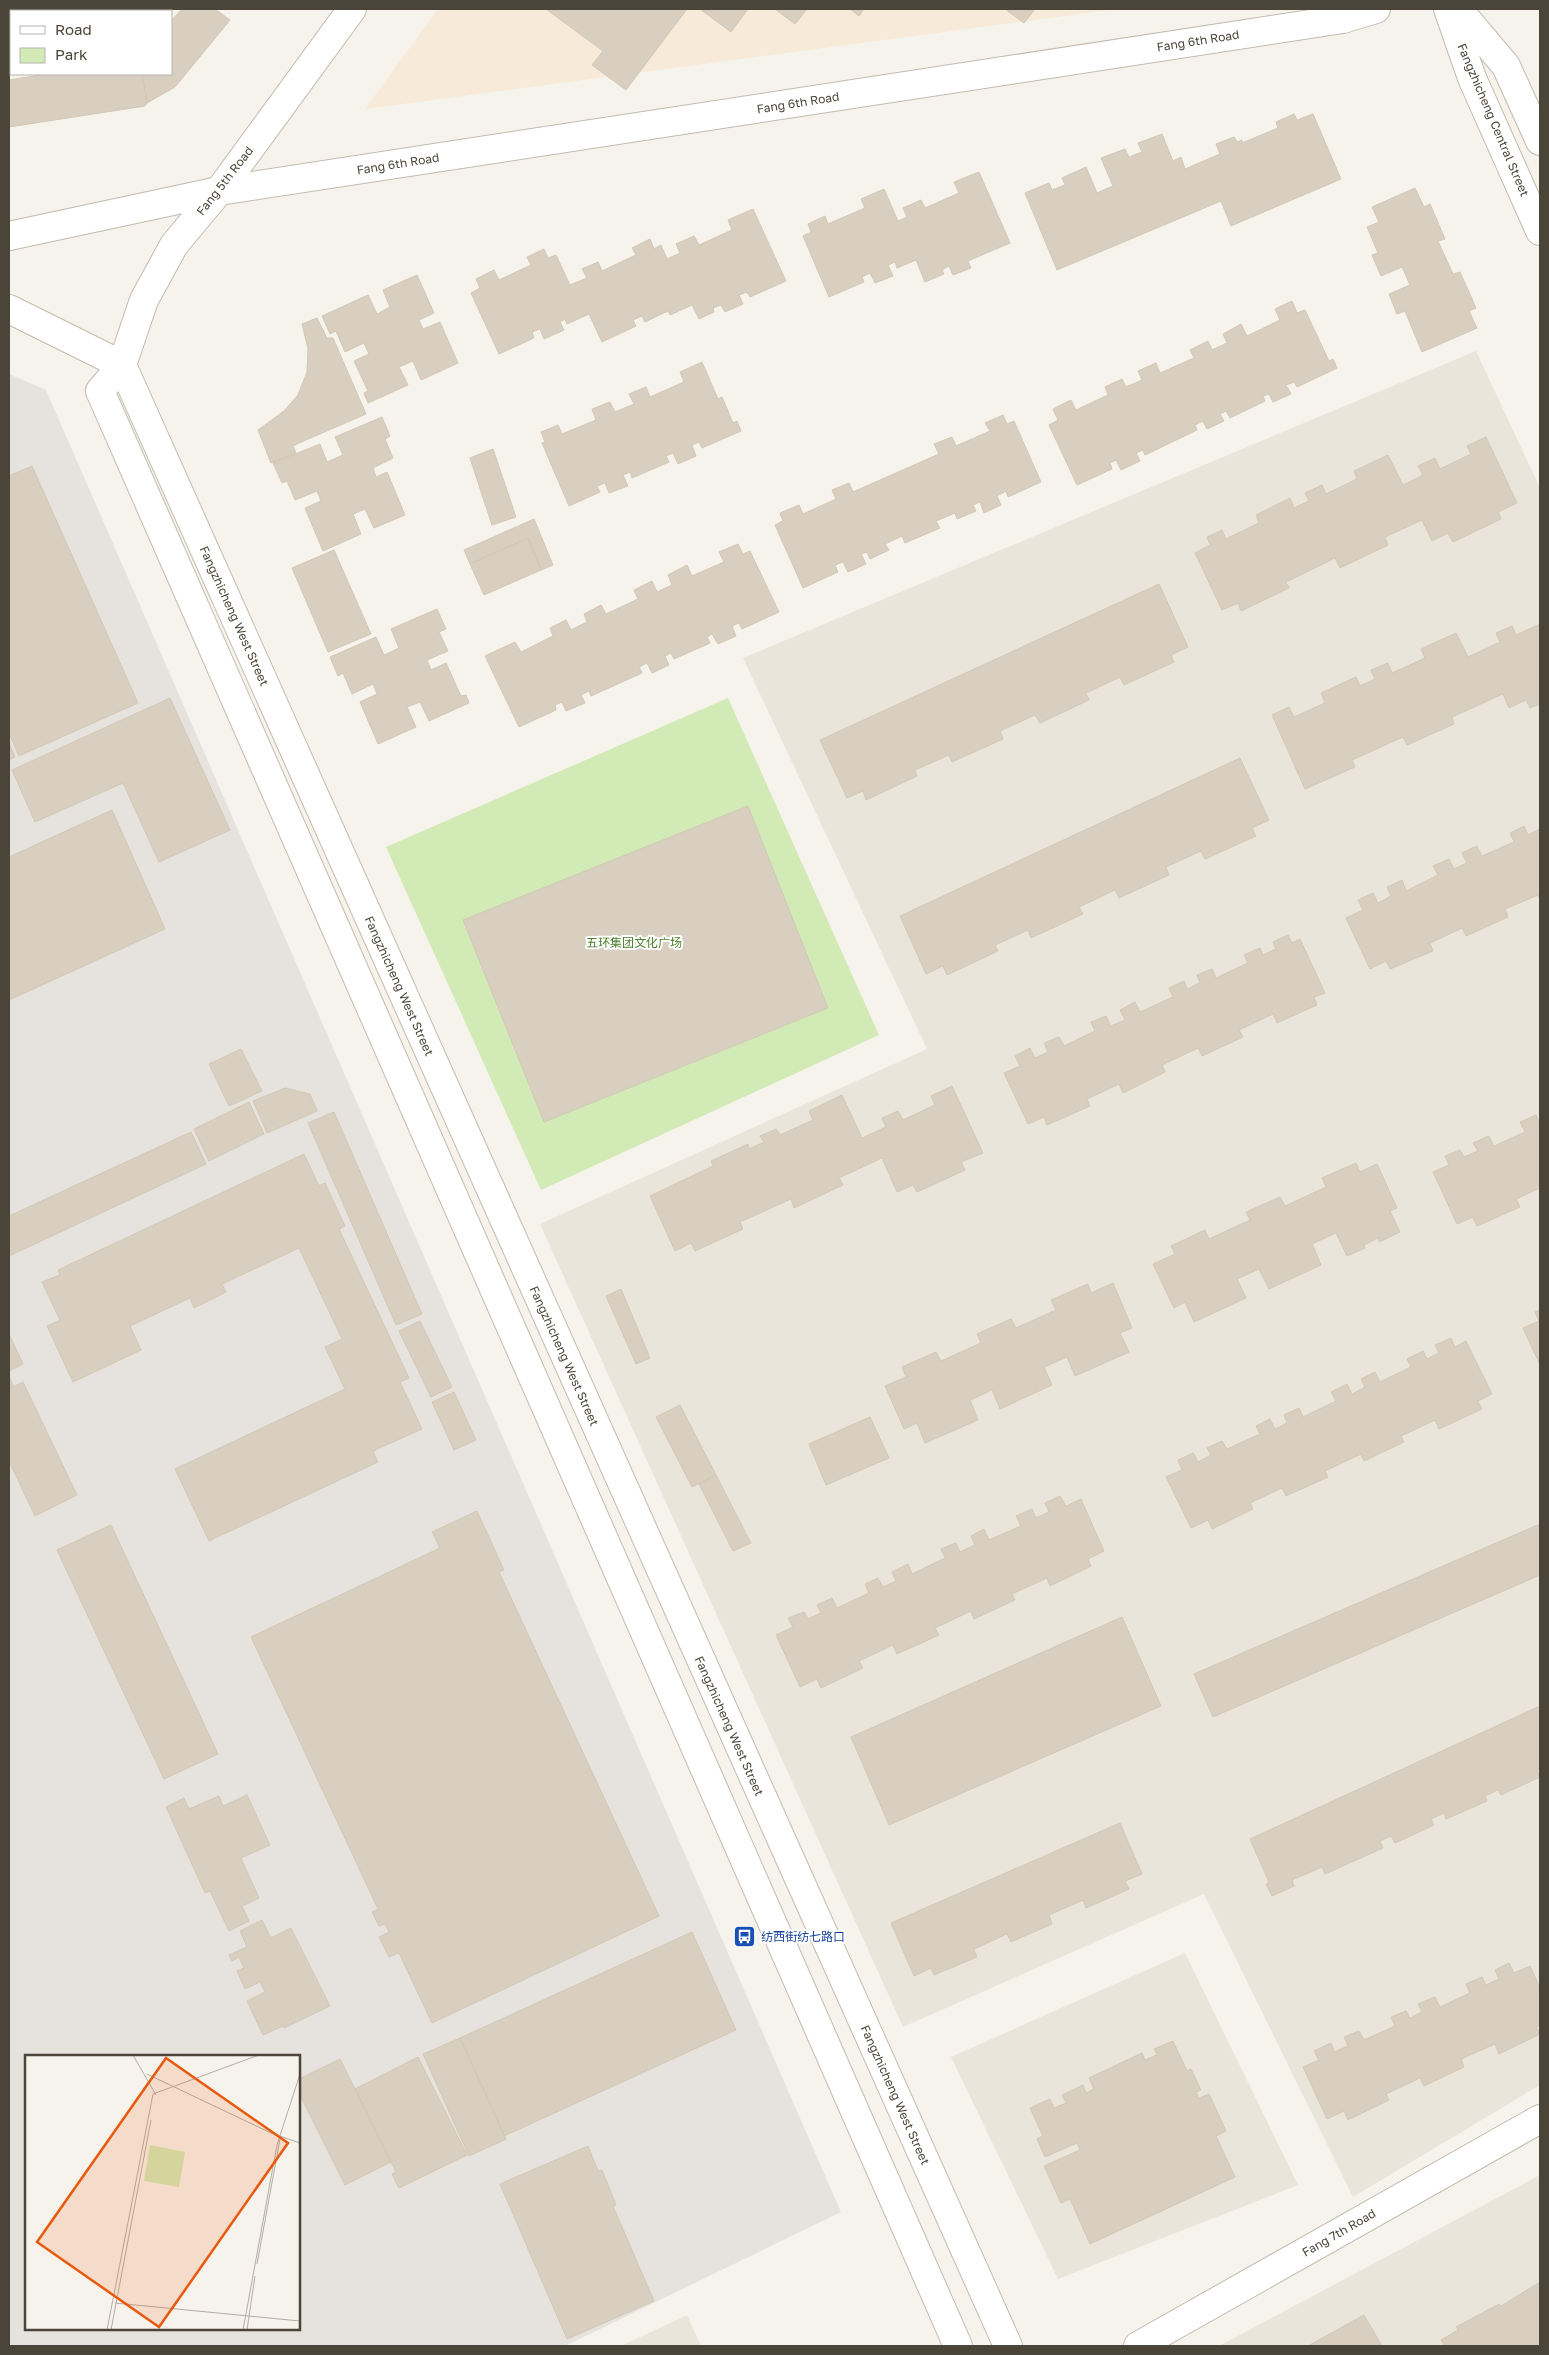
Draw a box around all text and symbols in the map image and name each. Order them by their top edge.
legend [10,10,172,75]
text: Road [55,20,92,38]
street label: Fang 6th Road [1156,27,1240,54]
street label: Fangzhicheng Central Street [1454,41,1533,199]
text: Park [55,45,88,63]
street label: Fang 6th Road [756,89,840,116]
street label: Fang 5th Road [193,143,256,218]
street label: Fang 6th Road [356,150,440,177]
street label: Fangzhicheng West Street [197,544,272,688]
street label: Fangzhicheng West Street [362,914,437,1058]
park label: 五环集团文化广场 [586,935,682,950]
street label: Fangzhicheng West Street [527,1284,602,1428]
street label: Fangzhicheng West Street [692,1654,767,1798]
bus stop icon: 纺西街纺七路口 [733,1925,757,1949]
place label: 纺西街纺七路口 [761,1929,845,1944]
street label: Fangzhicheng West Street [858,2023,933,2167]
inset map [25,2055,300,2330]
street label: Fang 7th Road [1299,2205,1378,2260]

